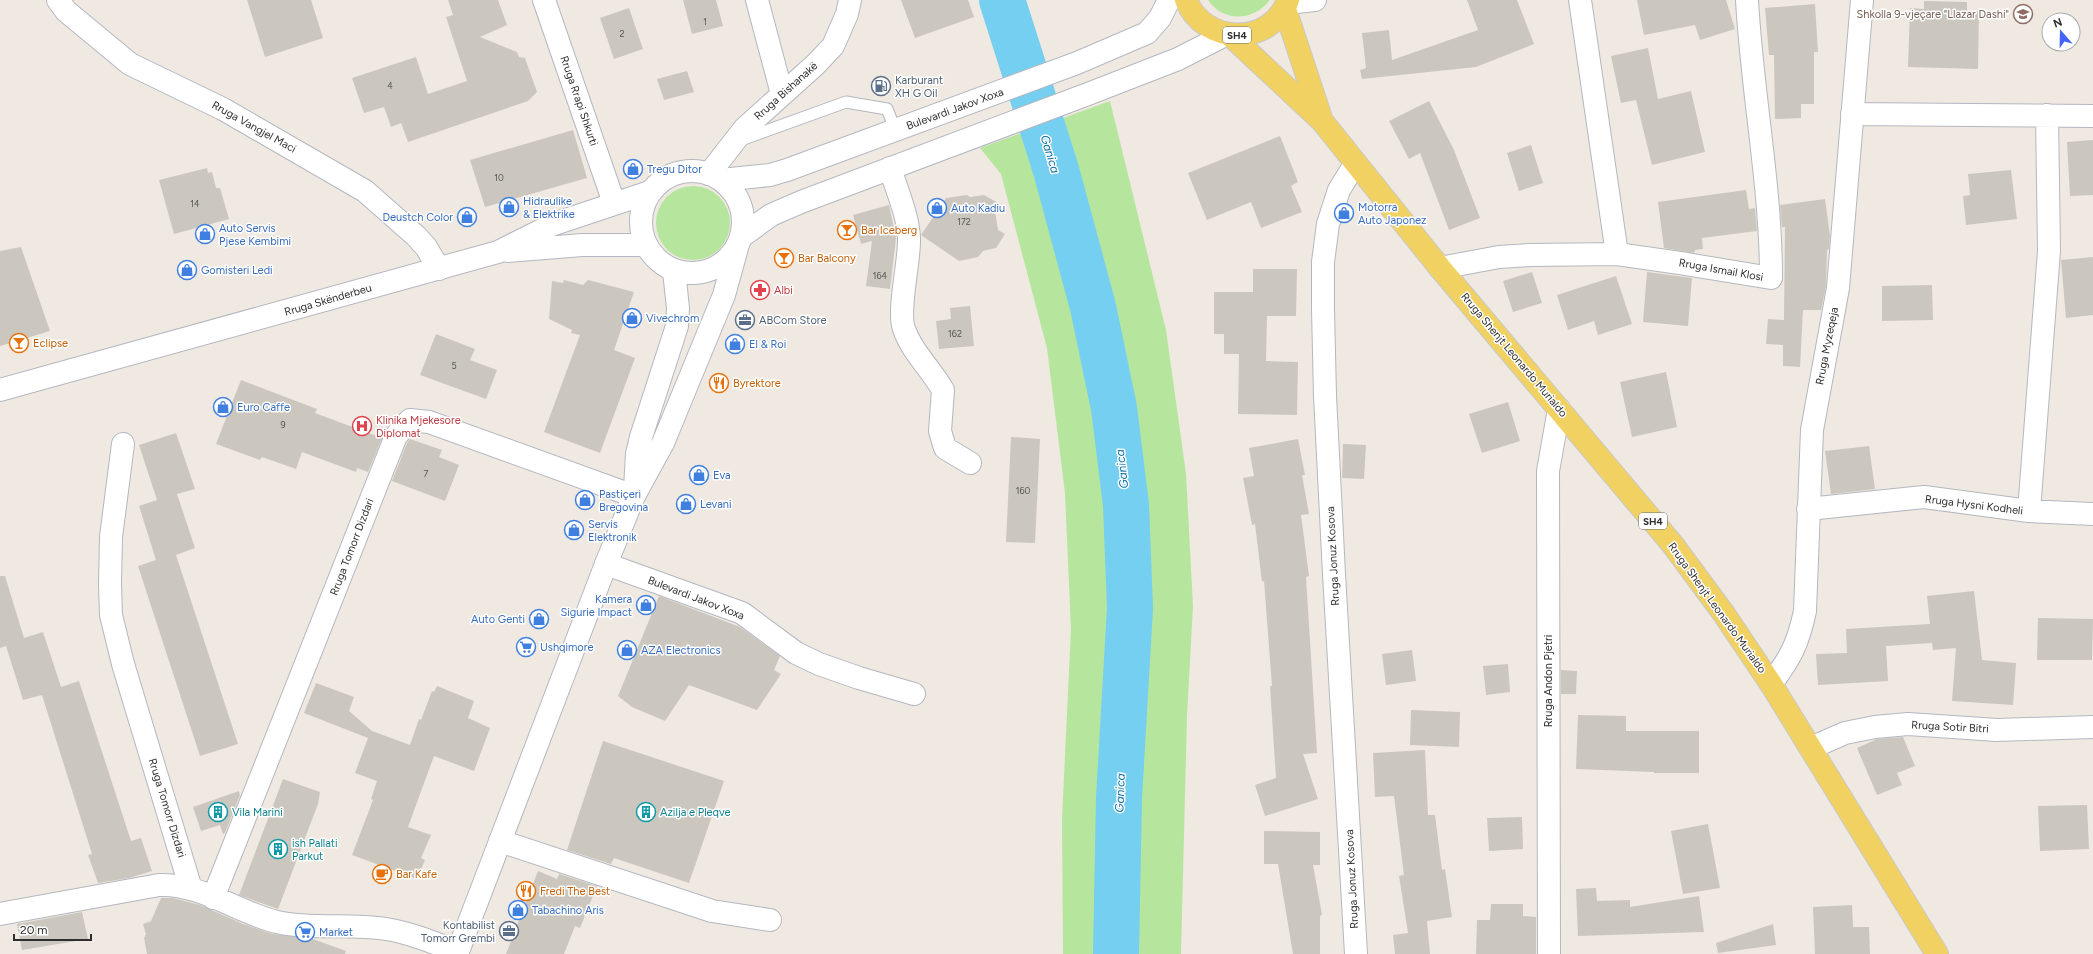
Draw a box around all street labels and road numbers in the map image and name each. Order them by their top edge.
road number: SH4 [1223,27,1251,43]
street label: Rruga Rrapi Shkurti [558,54,600,148]
street label: Rruga Bishanakë [752,59,820,123]
street label: Bulevardi Jakov Xoxa [905,85,1005,133]
street label: Rruga Vangjel Maci [210,98,298,156]
street label: Rruga Ismail Klosi [1678,256,1764,284]
street label: Rruga Skënderbeu [283,281,373,319]
street label: Rruga Shenjt Leonardo Murialdo [1458,290,1570,420]
street label: Rruga Myzeqeja [1813,306,1841,386]
street label: Rruga Hysni Kodheli [1924,493,2024,517]
street label: Rruga Tomorr Dizdari [327,497,377,597]
street label: Rruga Jonuz Kosova [1324,506,1342,606]
road number: SH4 [1639,513,1667,529]
street label: Rruga Shenjt Leonardo Murialdo [1665,540,1769,676]
street label: Bulevardi Jakov Xoxa [646,574,746,622]
street label: Rruga Andon Pjetri [1542,635,1555,727]
street label: Rruga Sotir Bitri [1911,718,1989,736]
street label: Rruga Tomorr Dizdari [146,757,188,859]
street label: Rruga Jonuz Kosova [1343,829,1361,929]

